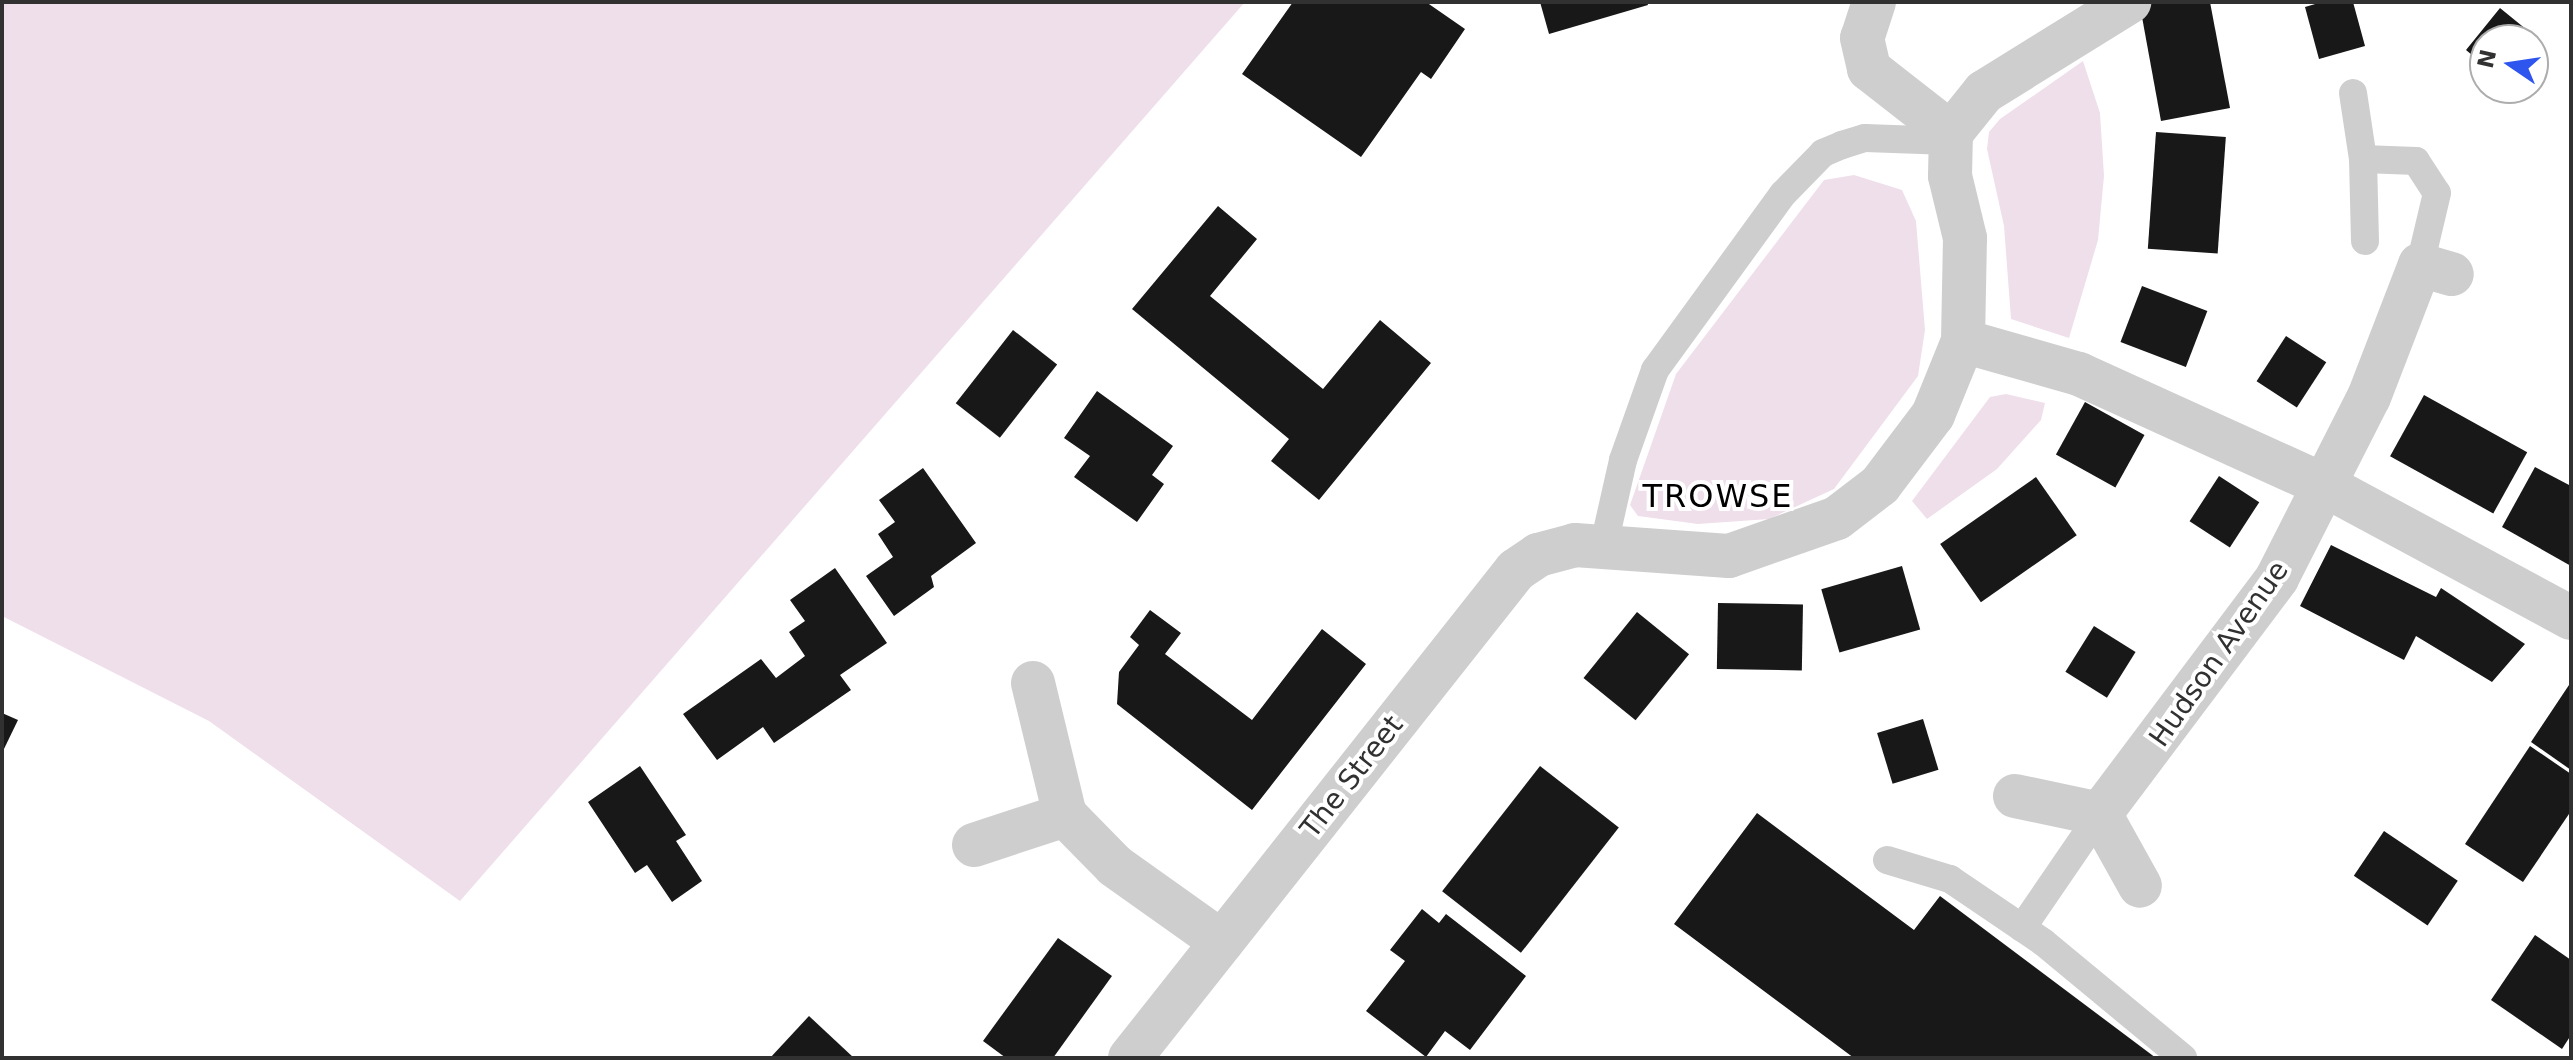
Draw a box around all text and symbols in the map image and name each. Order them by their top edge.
north arrow [2469,24,2549,104]
text: N [2473,47,2501,71]
district label: TROWSE [1642,477,1794,515]
street label: Hudson Avenue [2142,555,2296,753]
street label: The Street [1294,709,1410,845]

